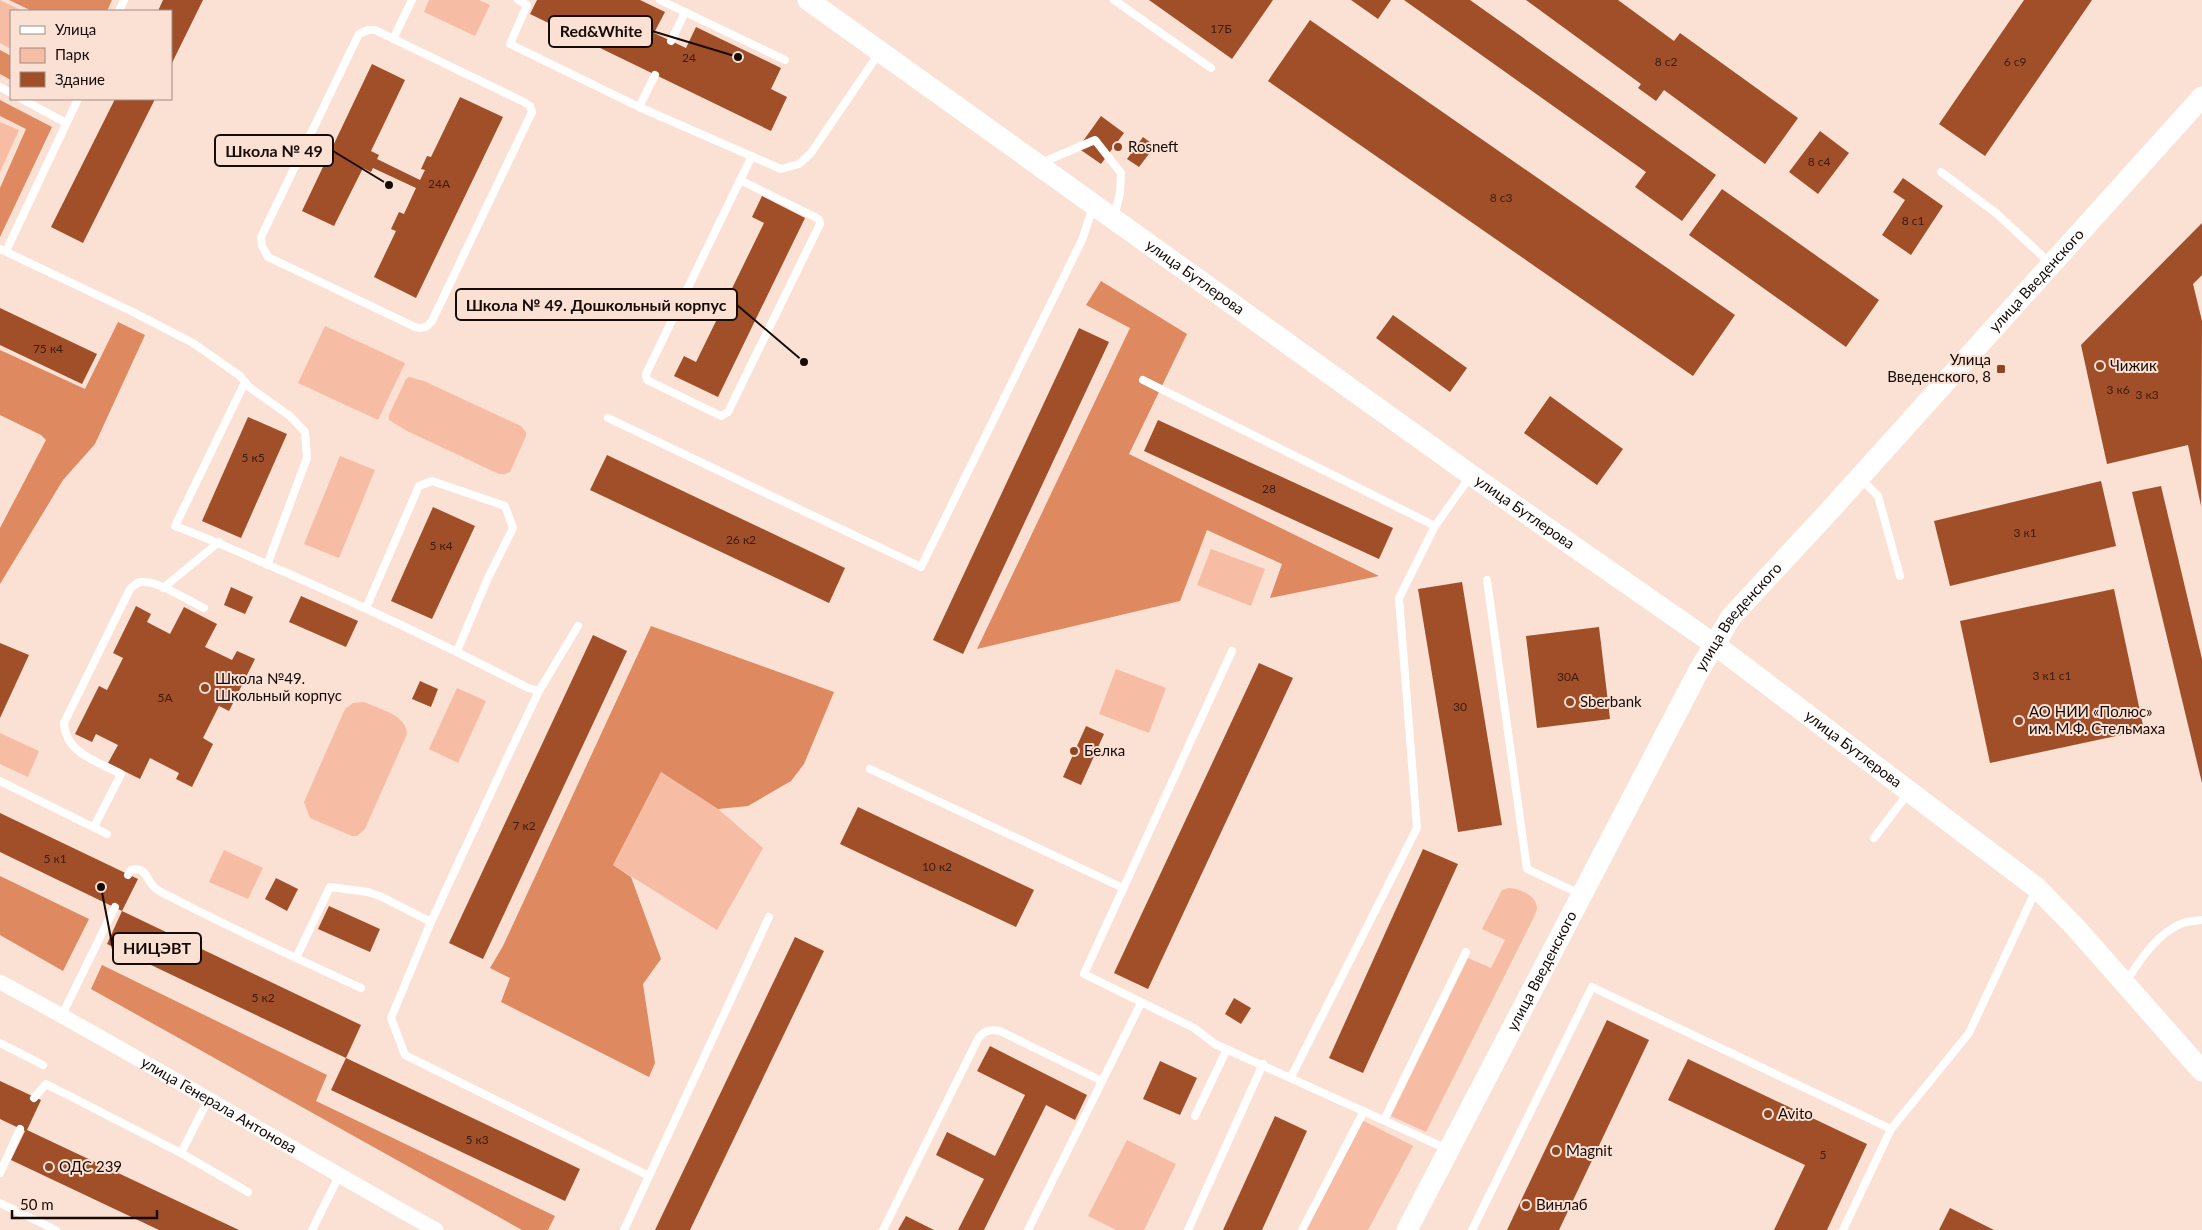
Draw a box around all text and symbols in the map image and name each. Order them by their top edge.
legend [10,10,172,100]
callout: Red&White [549,16,652,47]
text: Улица [55,20,96,38]
text: Red&White [560,21,643,40]
house number: 17Б [1210,21,1232,36]
text: Парк [55,45,90,63]
house number: 24 [682,50,696,65]
house number: 8 с2 [1655,54,1677,69]
house number: 6 с9 [2004,54,2026,69]
text: Здание [55,70,105,88]
callout: Школа № 49 [215,135,333,166]
place label: Rosneft [1128,137,1179,155]
text: Школа № 49 [225,141,323,160]
marker: Rosneft [1112,141,1124,153]
house number: 8 с4 [1808,154,1830,169]
house number: 24А [428,176,451,191]
house number: 8 с3 [1490,190,1512,205]
house number: 8 с1 [1902,213,1924,228]
street label: улица Введенского [1985,225,2087,335]
street label: улица Бутлерова [1143,235,1248,318]
callout: Школа № 49. Дошкольный корпус [456,289,737,320]
text: Школа № 49. Дошкольный корпус [466,295,727,314]
house number: 75 к4 [33,341,63,356]
place label: Улица Введенского, 8 [1887,350,1991,385]
place label: Чижик [2110,356,2157,374]
marker: Чижик [2094,360,2106,372]
marker: Улица Введенского, 8 [1995,363,2007,375]
house number: 3 к6 [2106,382,2130,397]
house number: 3 к3 [2135,387,2159,402]
house number: 5 к5 [241,450,265,465]
street label: улица Бутлерова [1472,471,1578,552]
house number: 28 [1262,481,1276,496]
house number: 3 к1 [2013,525,2037,540]
house number: 26 к2 [726,532,756,547]
house number: 5 к4 [429,538,453,553]
street label: улица Введенского [1691,558,1785,674]
house number: 3 к1 с1 [2033,668,2072,683]
place label: Школа №49. Школьный корпус [215,669,342,704]
house number: 30А [1557,669,1580,684]
marker: Школа №49. Школьный корпус [199,682,211,694]
house number: 5А [157,690,173,705]
place label: Sberbank [1580,692,1642,710]
marker: Sberbank [1564,696,1576,708]
house number: 30 [1453,699,1467,714]
place label: АО НИИ «Полюс» им. М.Ф. Стельмаха [2029,702,2165,737]
street label: улица Бутлерова [1802,706,1906,791]
marker: АО НИИ «Полюс» им. М.Ф. Стельмаха [2013,715,2025,727]
place label: Белка [1084,741,1125,759]
marker: Белка [1068,745,1080,757]
house number: 7 к2 [512,818,536,833]
house number: 5 к1 [43,851,67,866]
house number: 10 к2 [922,859,952,874]
street label: улица Введенского [1502,908,1580,1034]
callout: НИЦЭВТ [113,933,201,964]
text: НИЦЭВТ [123,938,191,957]
house number: 5 к2 [251,990,275,1005]
street label: улица Генерала Антонова [138,1052,300,1157]
place label: Avito [1778,1104,1813,1122]
marker: Avito [1762,1108,1774,1120]
house number: 5 к3 [465,1132,489,1147]
place label: Magnit [1566,1141,1613,1159]
marker: Magnit [1550,1145,1562,1157]
house number: 5 [1820,1147,1827,1162]
place label: ОДС 239 [59,1157,122,1175]
marker: ОДС 239 [43,1161,55,1173]
scale bar [12,1188,158,1220]
text: 50 m [20,1195,54,1213]
place label: Винлаб [1536,1195,1588,1213]
marker: Винлаб [1520,1199,1532,1211]

